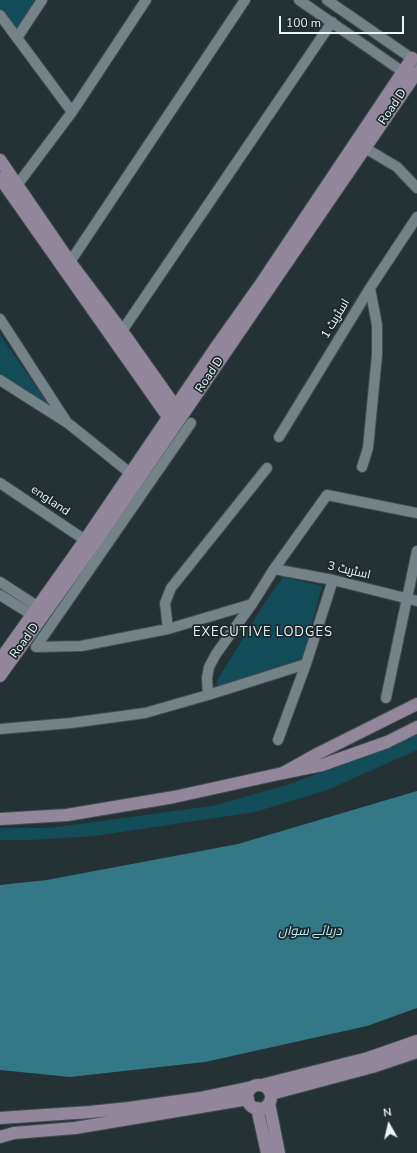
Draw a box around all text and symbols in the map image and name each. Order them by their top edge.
scale bar [281,8,406,34]
text: 100 m [286,15,321,31]
street label: Road D [376,86,410,128]
street label: اسٹریٹ 1 [319,297,353,341]
street label: Road D [193,354,227,396]
street label: england [28,483,72,519]
street label: اسٹریٹ 3 [326,559,372,583]
street label: Road D [7,621,43,661]
district label: EXECUTIVE LODGES [193,625,333,641]
water label: دریائے سواں [278,924,342,940]
north arrow [369,1105,409,1145]
text: N [382,1105,392,1121]

